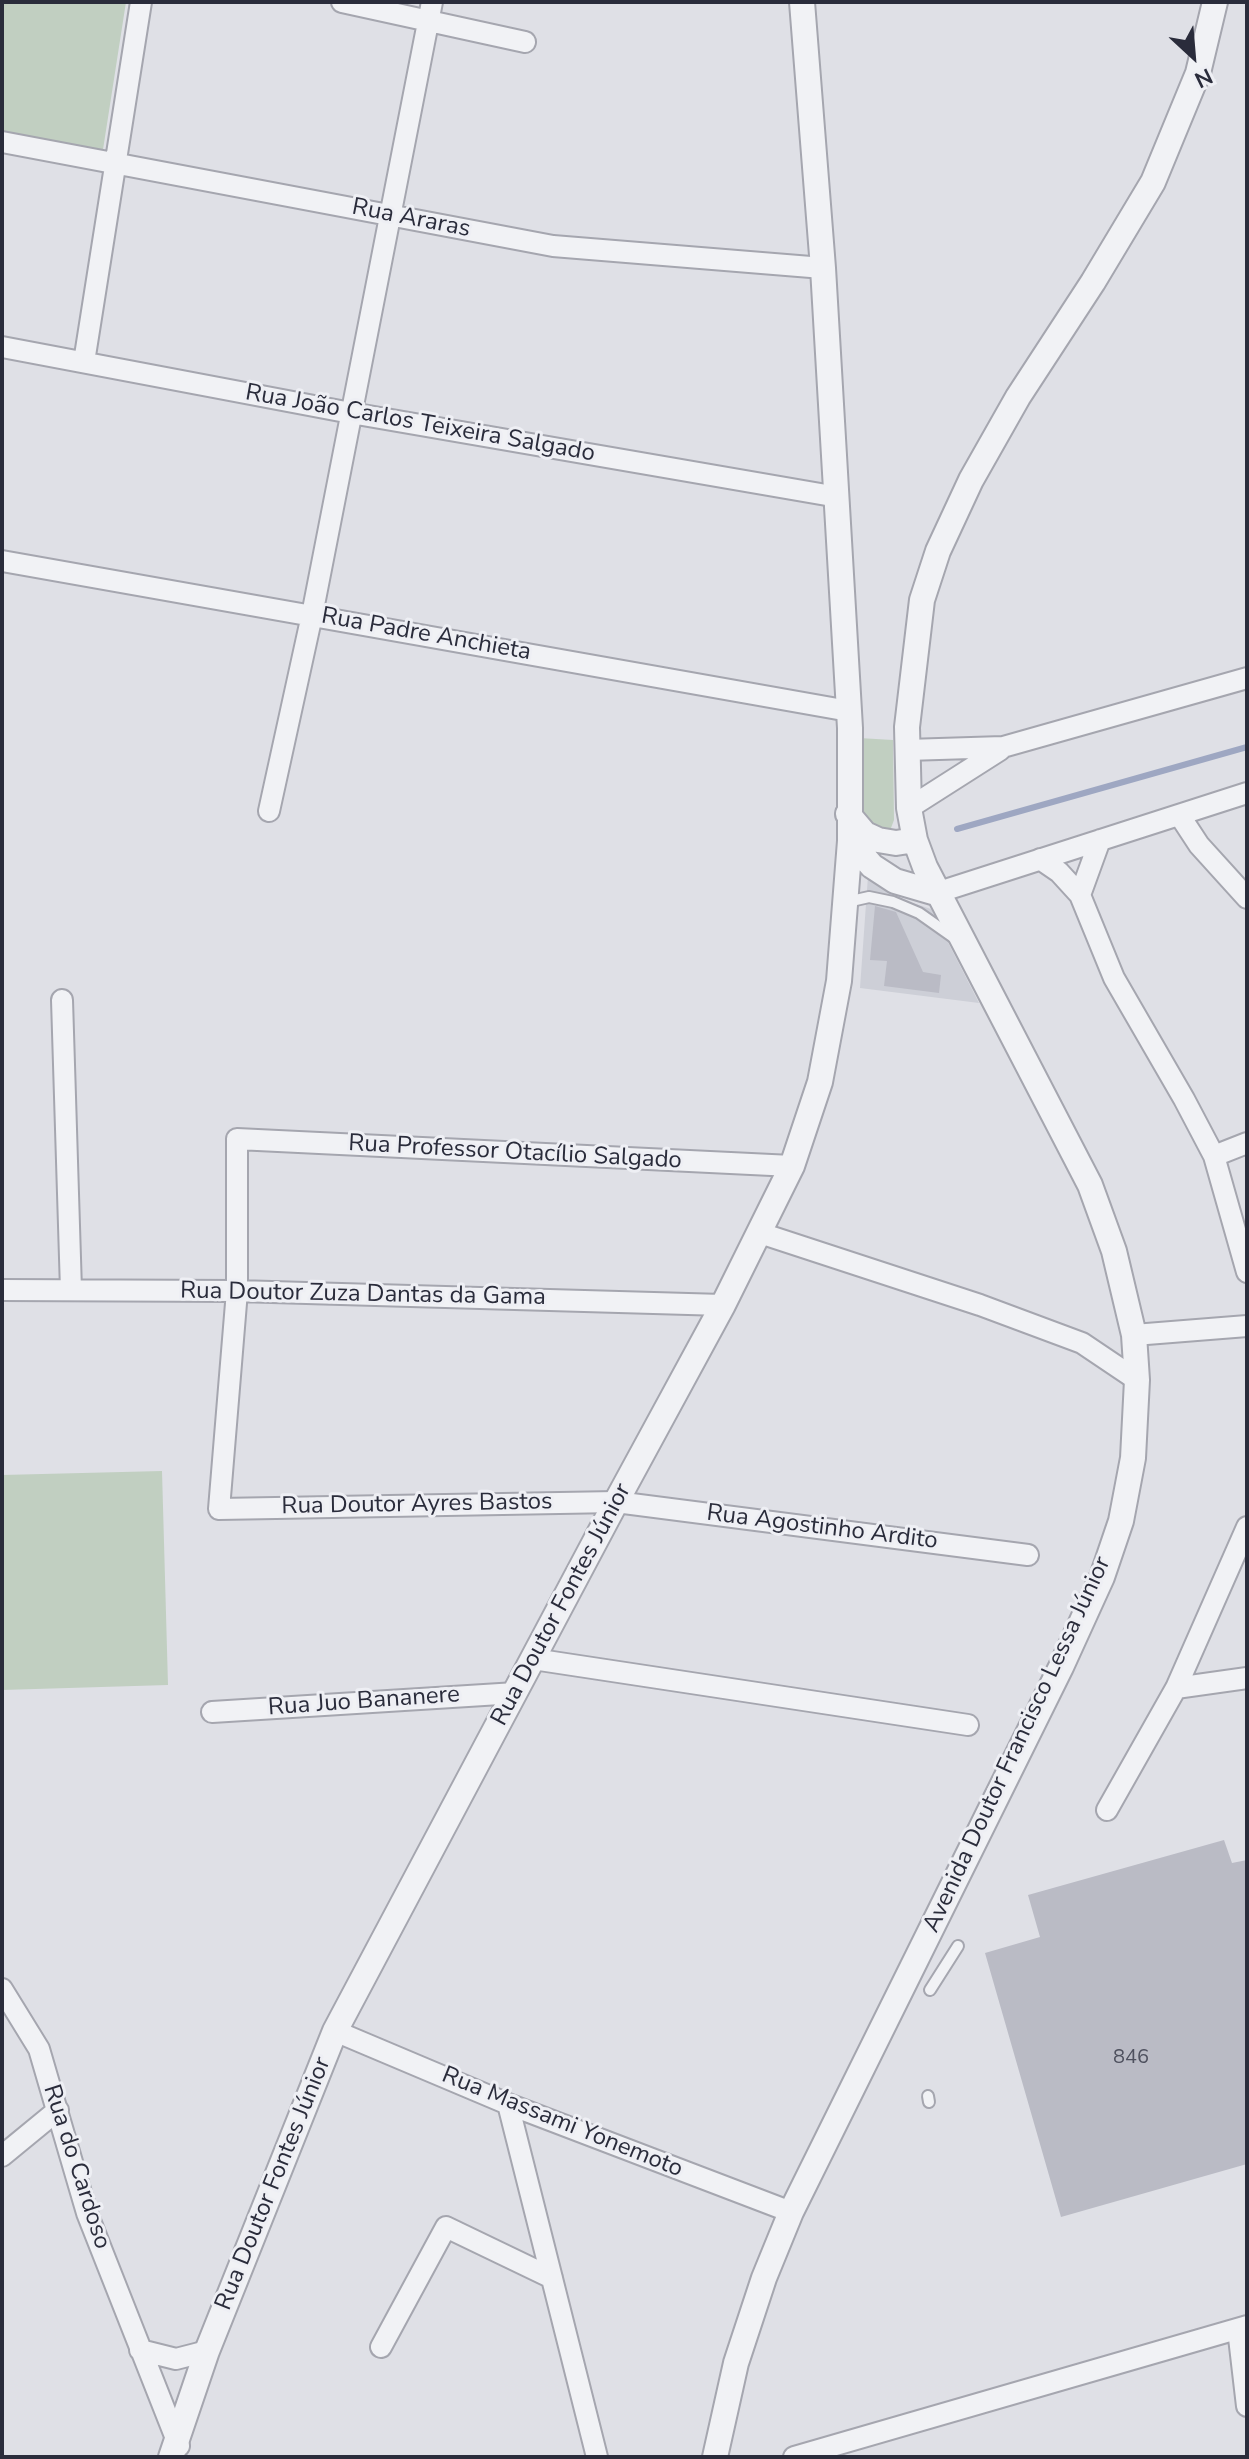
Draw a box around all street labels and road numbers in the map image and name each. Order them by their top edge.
street label: Rua Araras [349,193,473,245]
street label: Rua João Carlos Teixeira Salgado [243,379,597,469]
street label: Rua Padre Anchieta [319,602,533,668]
street label: Rua Professor Otacílio Salgado [347,1130,683,1176]
street label: Rua Doutor Zuza Dantas da Gama [180,1277,546,1313]
street label: Rua Doutor Fontes Júnior [486,1479,638,1731]
street label: Rua Doutor Ayres Bastos [281,1488,553,1522]
street label: Rua Agostinho Ardito [705,1500,939,1556]
street label: Avenida Doutor Francisco Lessa Júnior [918,1553,1118,1937]
street label: Rua Juo Bananere [267,1681,461,1723]
street label: Rua Doutor Fontes Júnior [210,2053,338,2315]
street label: Rua Massami Yonemoto [437,2061,687,2185]
street label: Rua do Cardoso [36,2081,116,2253]

